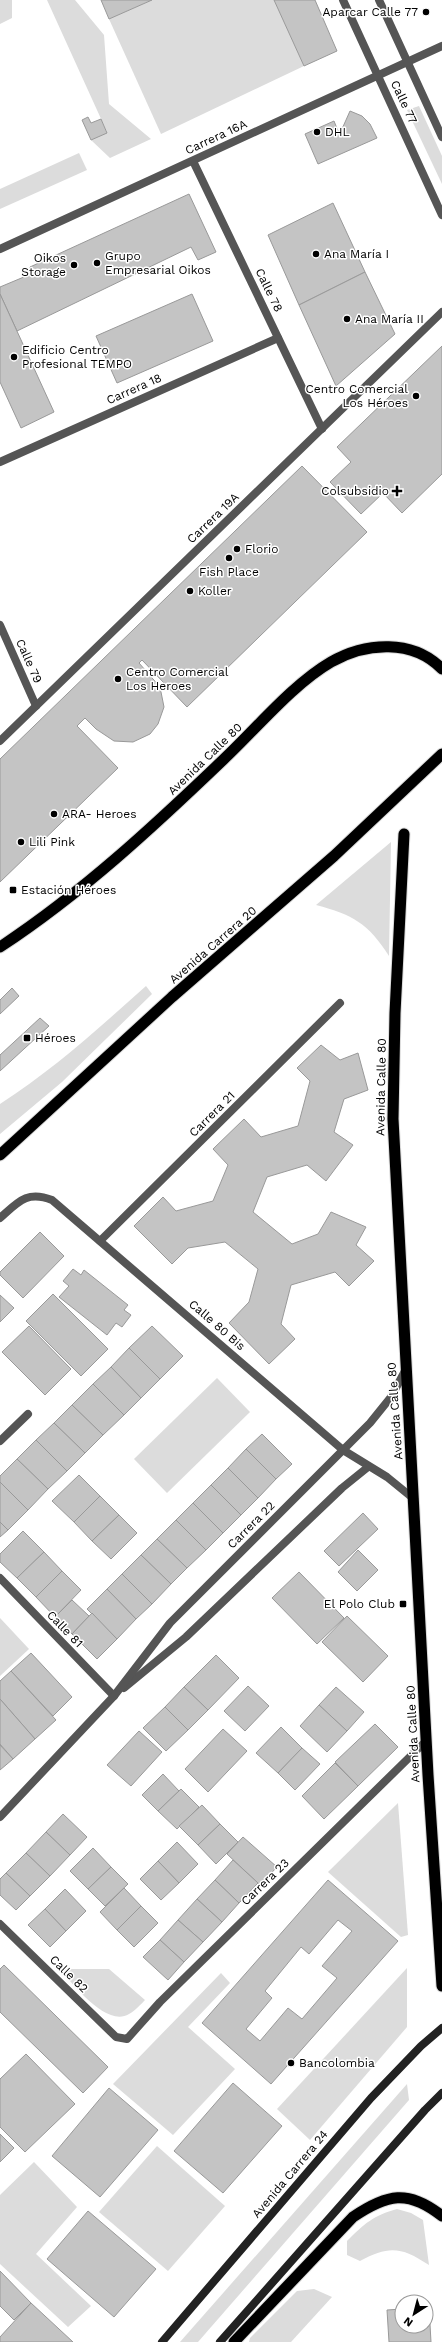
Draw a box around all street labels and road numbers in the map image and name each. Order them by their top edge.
street label: Calle 77 [388,78,420,126]
street label: Carrera 16A [183,117,249,157]
street label: Calle 78 [252,266,286,314]
street label: Carrera 18 [104,371,164,407]
street label: Carrera 19A [184,490,242,546]
street label: Calle 79 [13,637,45,685]
street label: Avenida Calle 80 [165,720,245,798]
street label: Avenida Carrera 20 [167,903,259,987]
street label: Avenida Calle 80 [373,1038,389,1136]
street label: Carrera 21 [186,1088,238,1140]
street label: Calle 80 Bis [186,1297,248,1353]
street label: Avenida Calle 80 [385,1362,405,1460]
street label: Carrera 22 [225,1499,277,1551]
street label: Calle 81 [44,1608,86,1650]
street label: Avenida Calle 80 [403,1685,423,1783]
street label: Carrera 23 [238,1856,292,1908]
street label: Calle 82 [47,1952,91,1996]
street label: Avenida Carrera 24 [249,2127,331,2221]

